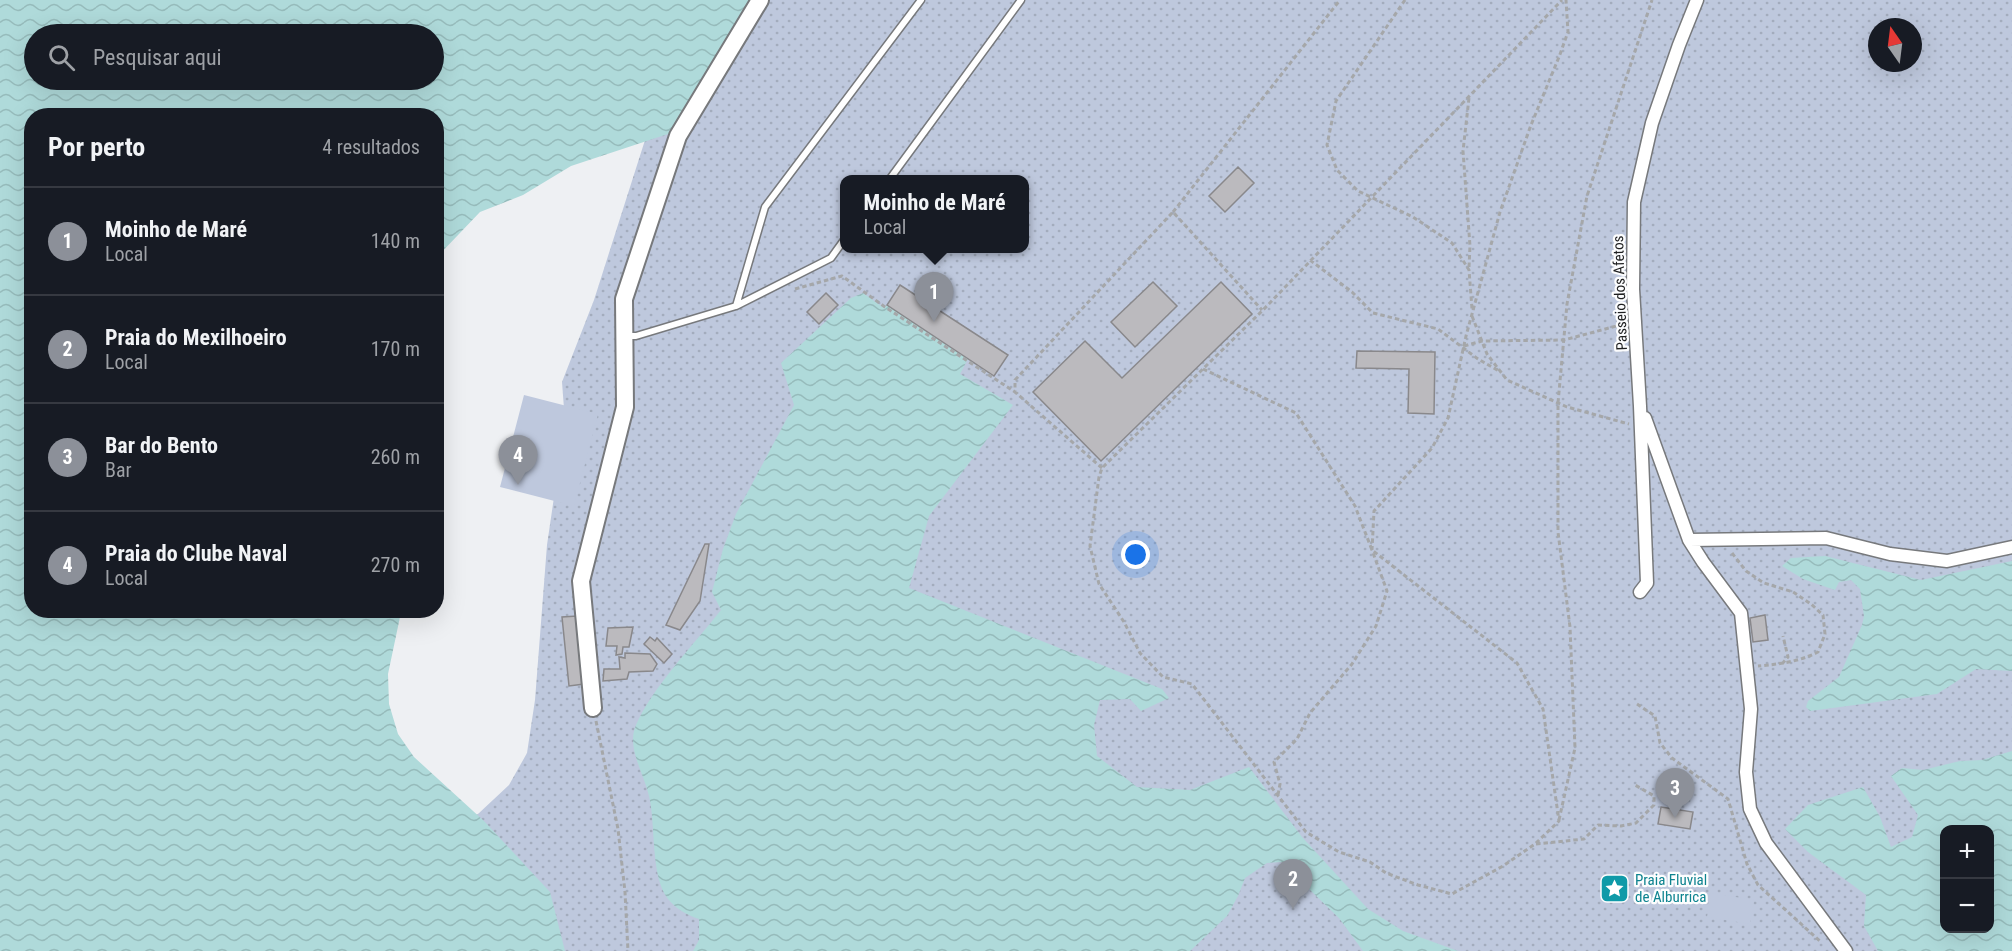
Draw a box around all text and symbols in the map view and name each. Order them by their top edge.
north arrow [1868,18,1922,72]
search box [24,24,444,90]
icon: search [45,41,78,74]
text: Pesquisar aqui [93,45,222,70]
text: Por perto [48,132,145,162]
text: 4 resultados [322,135,420,159]
popup [840,175,1029,253]
text: Moinho de Maré [863,190,1006,215]
text: Local [863,215,906,239]
text: Moinho de Maré [105,217,247,242]
text: 1 [62,229,73,253]
text: 140 m [371,229,420,253]
street label: Passeio dos Afetos [1609,235,1631,351]
text: Local [105,242,148,266]
pin: 1 [914,272,954,322]
text: Praia do Mexilhoeiro [105,325,287,350]
text: 2 [62,337,73,361]
text: 170 m [371,337,420,361]
text: Local [105,350,148,374]
text: Bar do Bento [105,433,218,458]
pin: 4 [498,436,538,485]
text: 3 [62,445,73,469]
text: 260 m [371,445,420,469]
text: Bar [105,458,132,482]
your location [1121,540,1150,569]
text: Praia do Clube Naval [105,541,287,566]
text: 4 [62,553,73,577]
text: 270 m [371,553,420,577]
text: Local [105,566,148,590]
pin: 3 [1656,768,1694,818]
map controls [1940,825,1994,933]
button: + [1940,825,1994,879]
pin: 2 [1274,860,1312,909]
place label: Praia Fluvial de Alburrica [1635,871,1707,906]
place icon: Praia Fluvial de Alburrica [1598,873,1630,905]
button: − [1940,879,1994,933]

